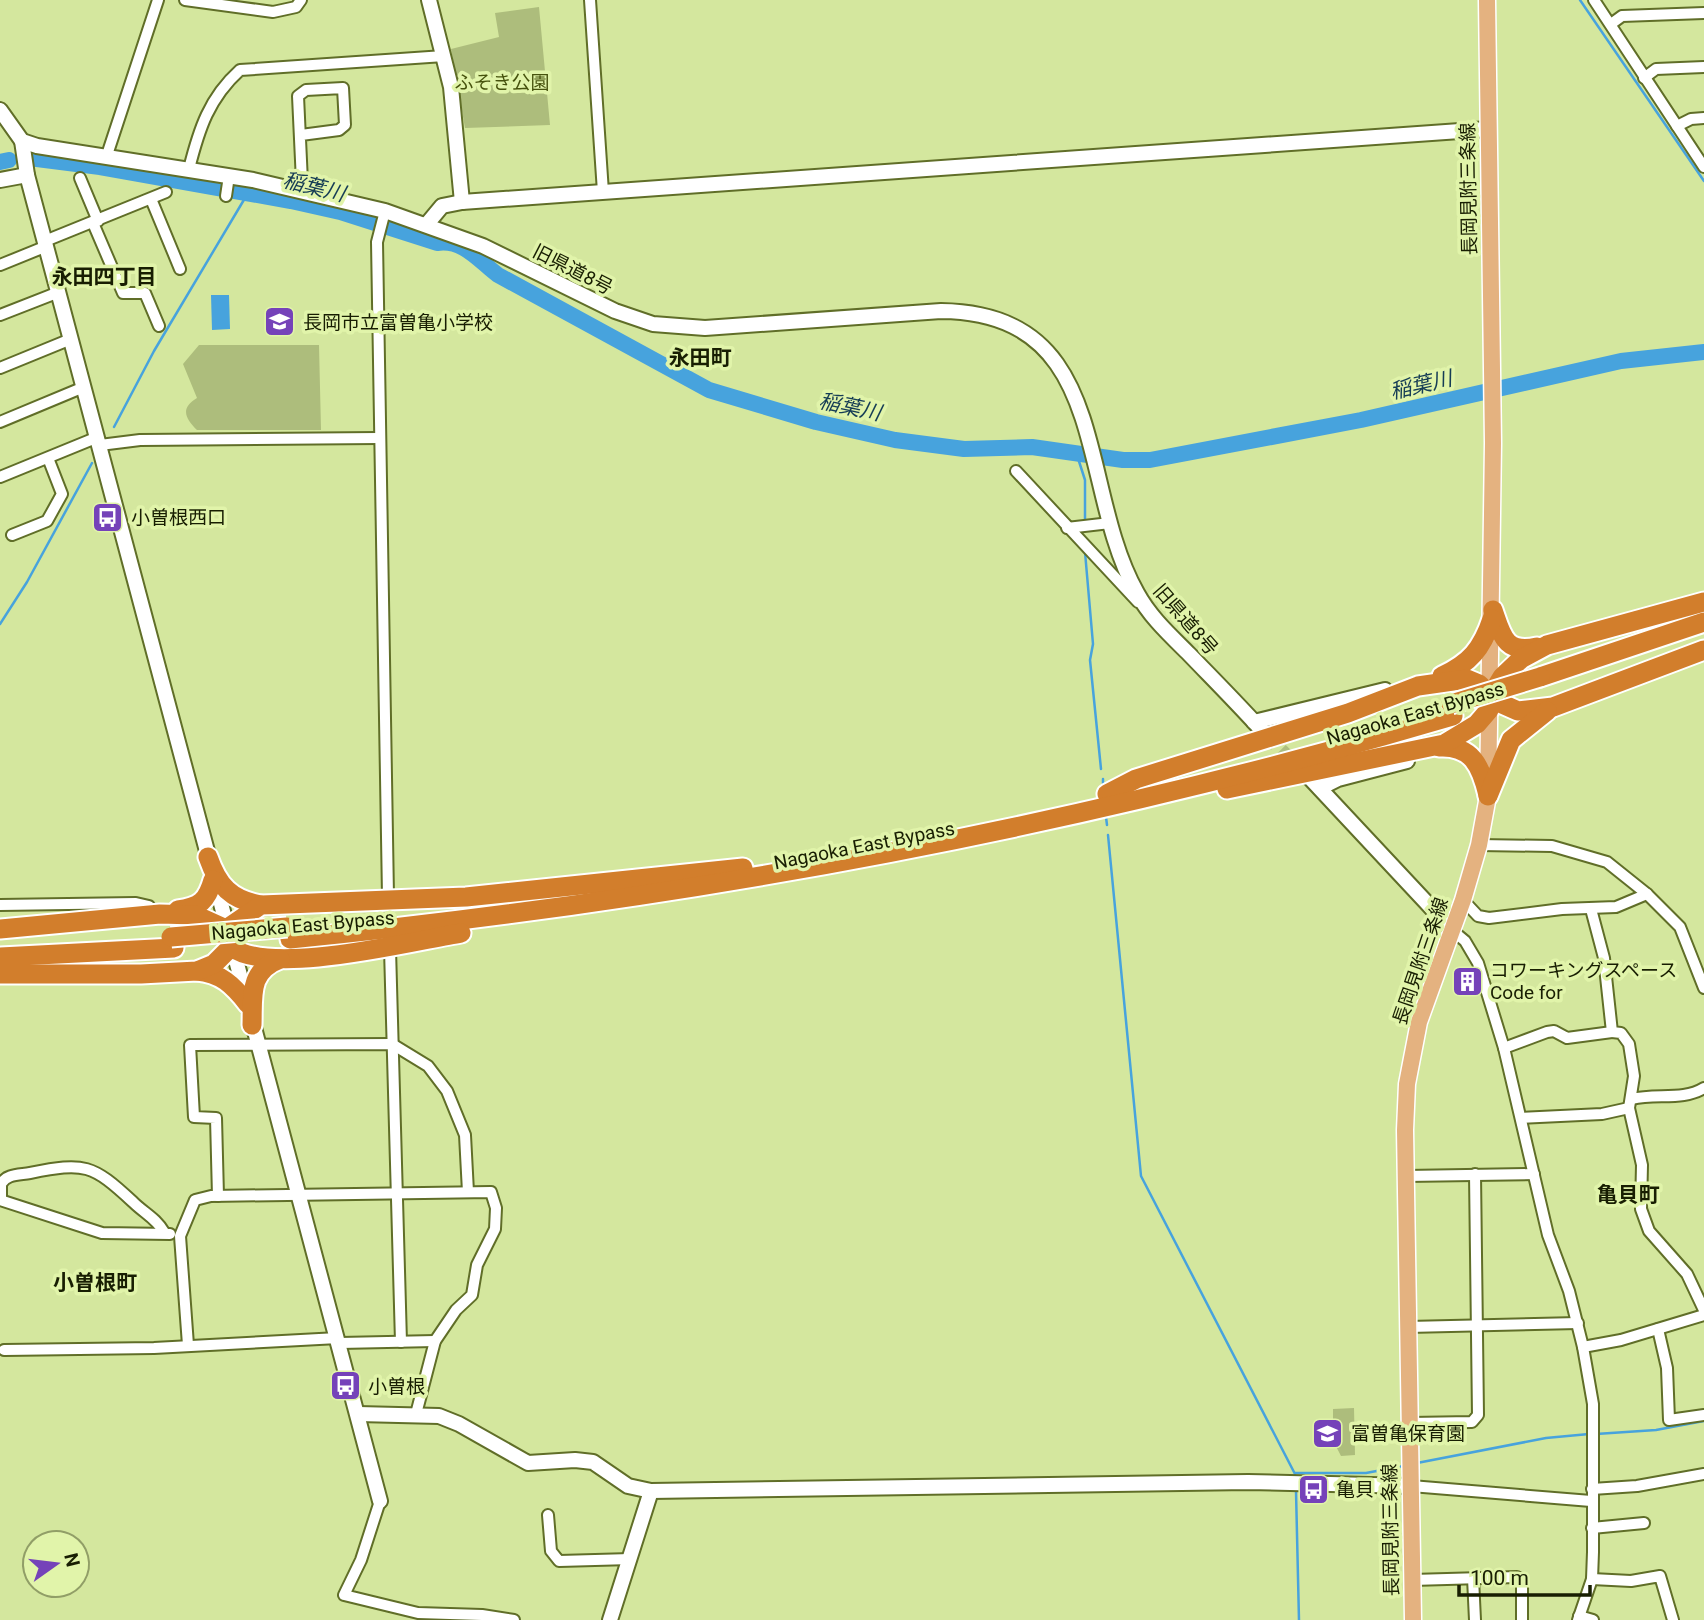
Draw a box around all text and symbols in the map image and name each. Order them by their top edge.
park label: ふそき公園 [454,71,550,94]
street label: 長岡見附三条線 [1456,122,1481,256]
water label: 稲葉川 [281,168,349,207]
street label: 旧県道8号 [529,240,617,299]
district label: 永田四丁目 [52,265,157,289]
school or university icon: 長岡市立富曽亀小学校 [263,305,297,339]
place label: 長岡市立富曽亀小学校 [303,311,493,334]
district label: 永田町 [669,346,732,370]
water label: 稲葉川 [1388,366,1456,404]
water label: 稲葉川 [817,389,885,426]
bus stop icon: 小曽根西口 [91,500,125,534]
place label: 小曽根西口 [131,506,226,529]
street label: 旧県道8号 [1149,579,1223,660]
street label: Nagaoka East Bypass [1324,677,1507,750]
street label: Nagaoka East Bypass [772,817,956,874]
street label: 長岡見附三条線 [1388,895,1453,1028]
street label: Nagaoka East Bypass [211,906,396,945]
place label: コワーキングスペース Code for [1490,959,1677,1004]
building icon: コワーキングスペース Code for [1450,964,1484,998]
district label: 亀貝町 [1597,1183,1660,1207]
district label: 小曽根町 [53,1271,137,1295]
bus stop icon: 小曽根 [328,1369,362,1403]
place label: 小曽根 [368,1375,425,1398]
school or university icon: 富曽亀保育園 [1311,1416,1345,1450]
place label: 富曽亀保育園 [1351,1422,1465,1445]
street label: 長岡見附三条線 [1378,1463,1403,1597]
bus stop icon: 亀貝 [1296,1472,1330,1506]
place label: 亀貝 [1336,1478,1374,1501]
north arrow [21,1529,91,1599]
text: N [59,1551,85,1569]
scale bar [1459,1554,1590,1598]
text: 100 m [1470,1566,1529,1590]

